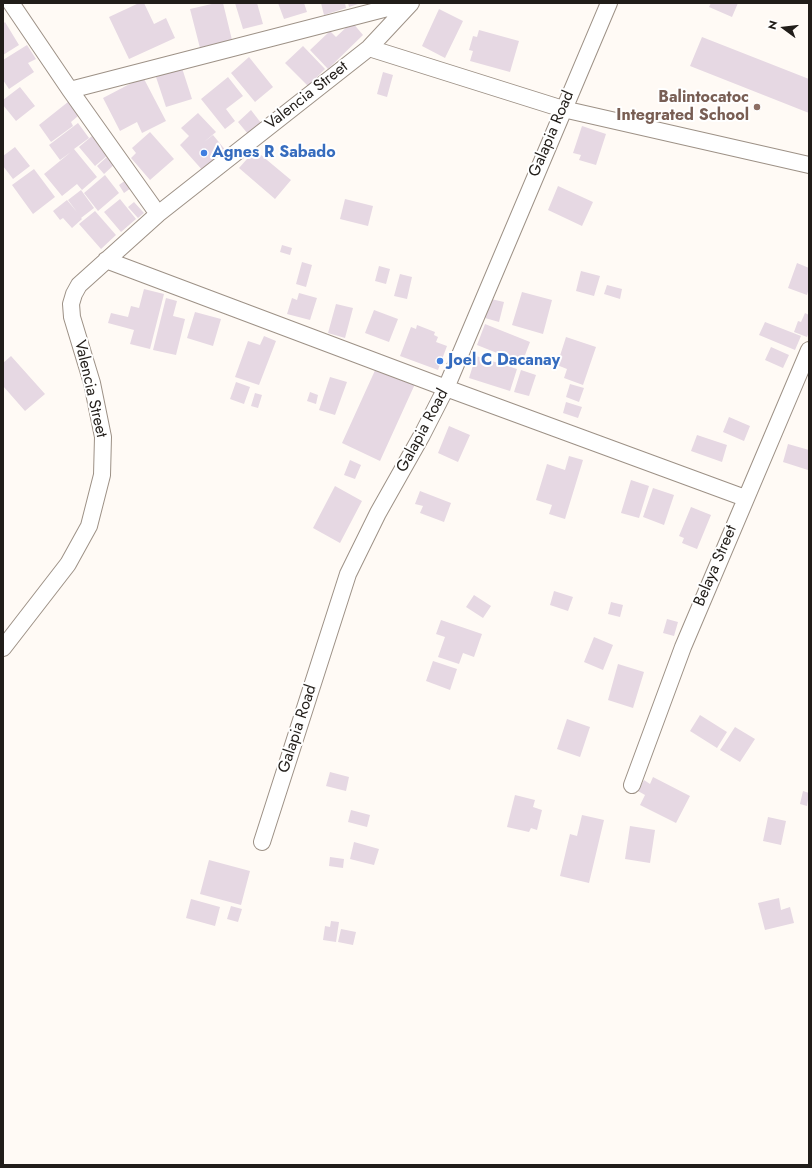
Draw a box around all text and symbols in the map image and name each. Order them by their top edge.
north arrow [764,8,804,48]
text: N [764,19,781,31]
street label: Valencia Street [262,58,352,134]
street label: Galapia Road [525,88,579,180]
place label: Balintocatoc Integrated School [616,88,749,126]
marker: Balintocatoc Integrated School [752,102,762,112]
place label: Agnes R Sabado [212,143,336,163]
marker: Agnes R Sabado [199,148,209,158]
street label: Valencia Street [69,338,111,440]
place label: Joel C Dacanay [448,351,560,371]
marker: Joel C Dacanay [435,356,445,366]
street label: Galapia Road [393,386,453,476]
street label: Belaya Street [690,523,742,609]
street label: Galapia Road [275,682,321,776]

